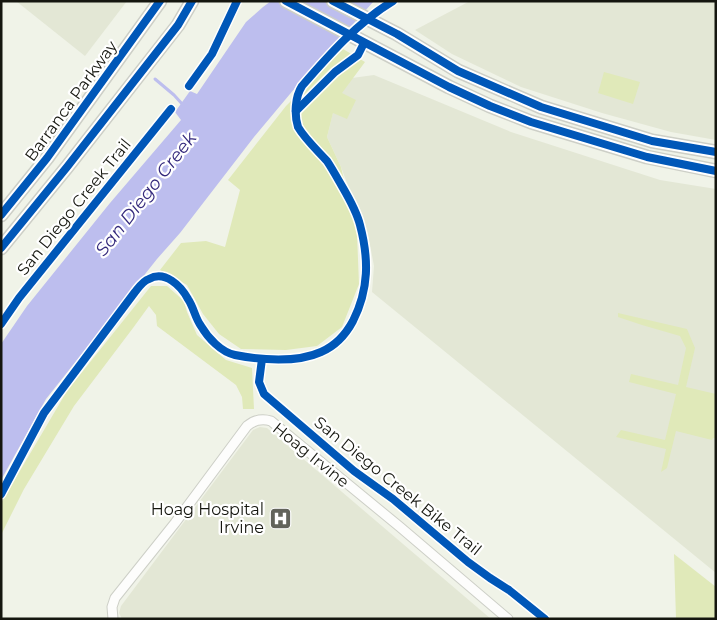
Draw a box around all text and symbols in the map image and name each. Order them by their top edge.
street label: Barranca Parkway [21,37,121,165]
water label: San Diego Creek [91,127,202,260]
street label: San Diego Creek Trail [13,135,135,279]
street label: San Diego Creek Bike Trail [311,413,485,559]
street label: Hoag Irvine [269,419,353,491]
place label: Hoag Hospital Irvine [151,500,264,537]
hospital icon: Hoag Hospital Irvine [268,506,292,530]

